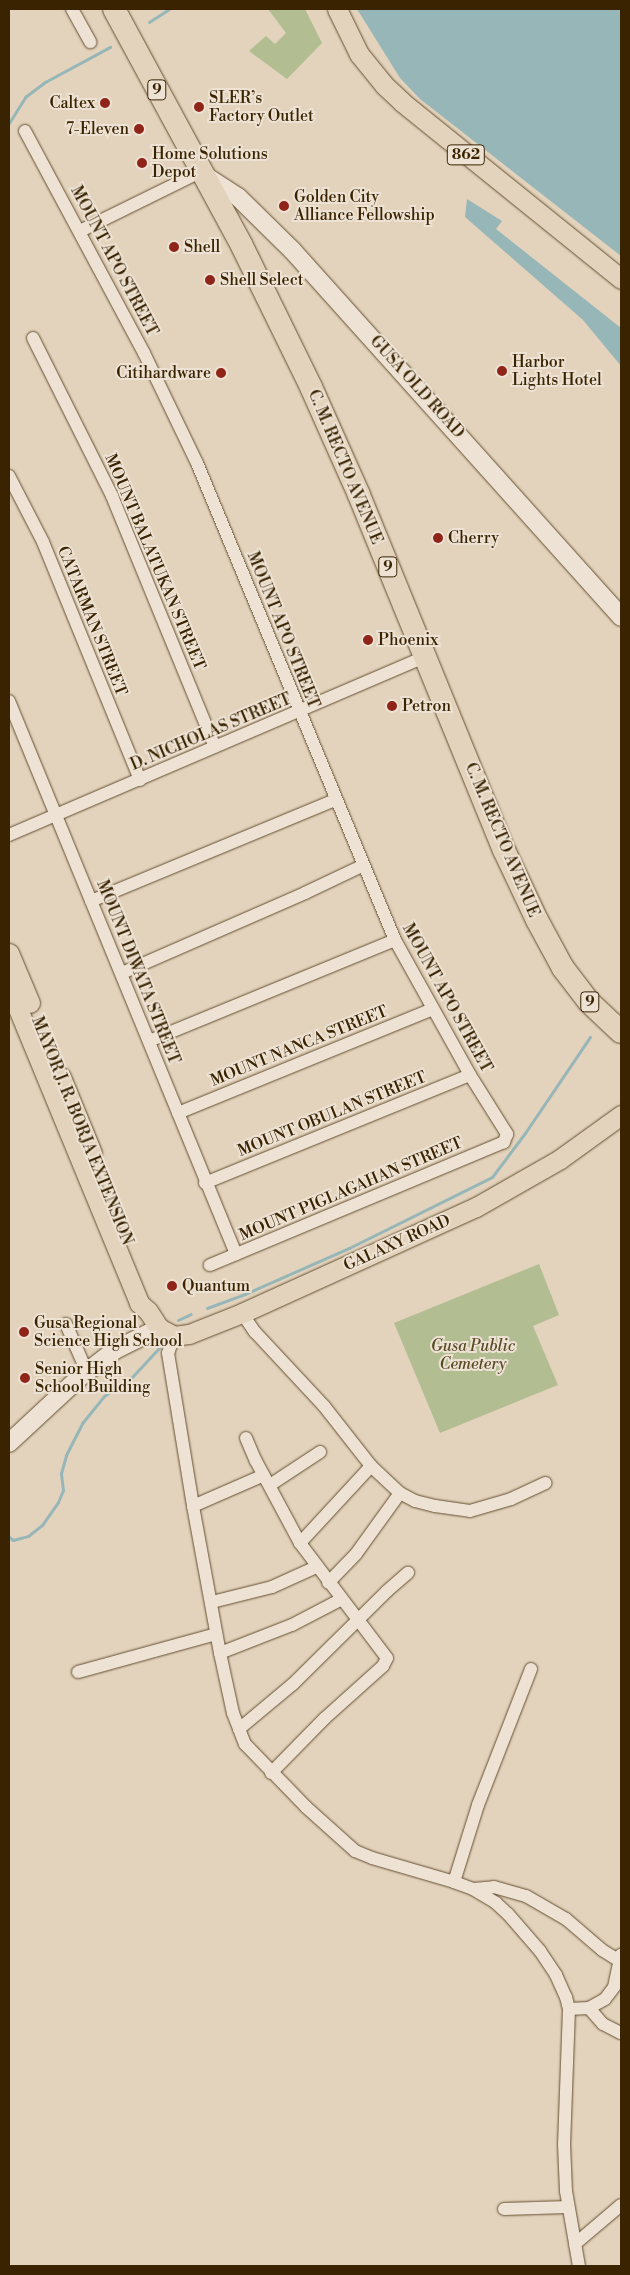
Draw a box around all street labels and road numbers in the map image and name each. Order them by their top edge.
road number: 9 [147,78,167,102]
road number: 862 [446,142,486,168]
street label: MOUNT APO STREET [66,183,162,339]
street label: GUSA OLD ROAD [366,332,468,442]
street label: C. M. RECTO AVENUE [304,387,386,547]
street label: MOUNT BALATUKAN STREET [101,451,209,673]
street label: CATARMAN STREET [53,543,131,699]
street label: MOUNT APO STREET [243,549,323,711]
road number: 9 [378,554,398,580]
street label: D. NICHOLAS STREET [128,689,294,775]
street label: C. M. RECTO AVENUE [461,760,543,920]
street label: MOUNT DIWATA STREET [92,877,184,1067]
street label: MOUNT APO STREET [398,920,496,1076]
road number: 9 [580,990,600,1014]
street label: MOUNT NANCA STREET [207,1002,391,1090]
street label: MAYOR J. R. BORJA EXTENSION [27,1014,137,1248]
street label: MOUNT OBULAN STREET [235,1067,429,1161]
street label: MOUNT PIGLAGAHAN STREET [236,1133,466,1245]
street label: GALAXY ROAD [341,1211,453,1275]

